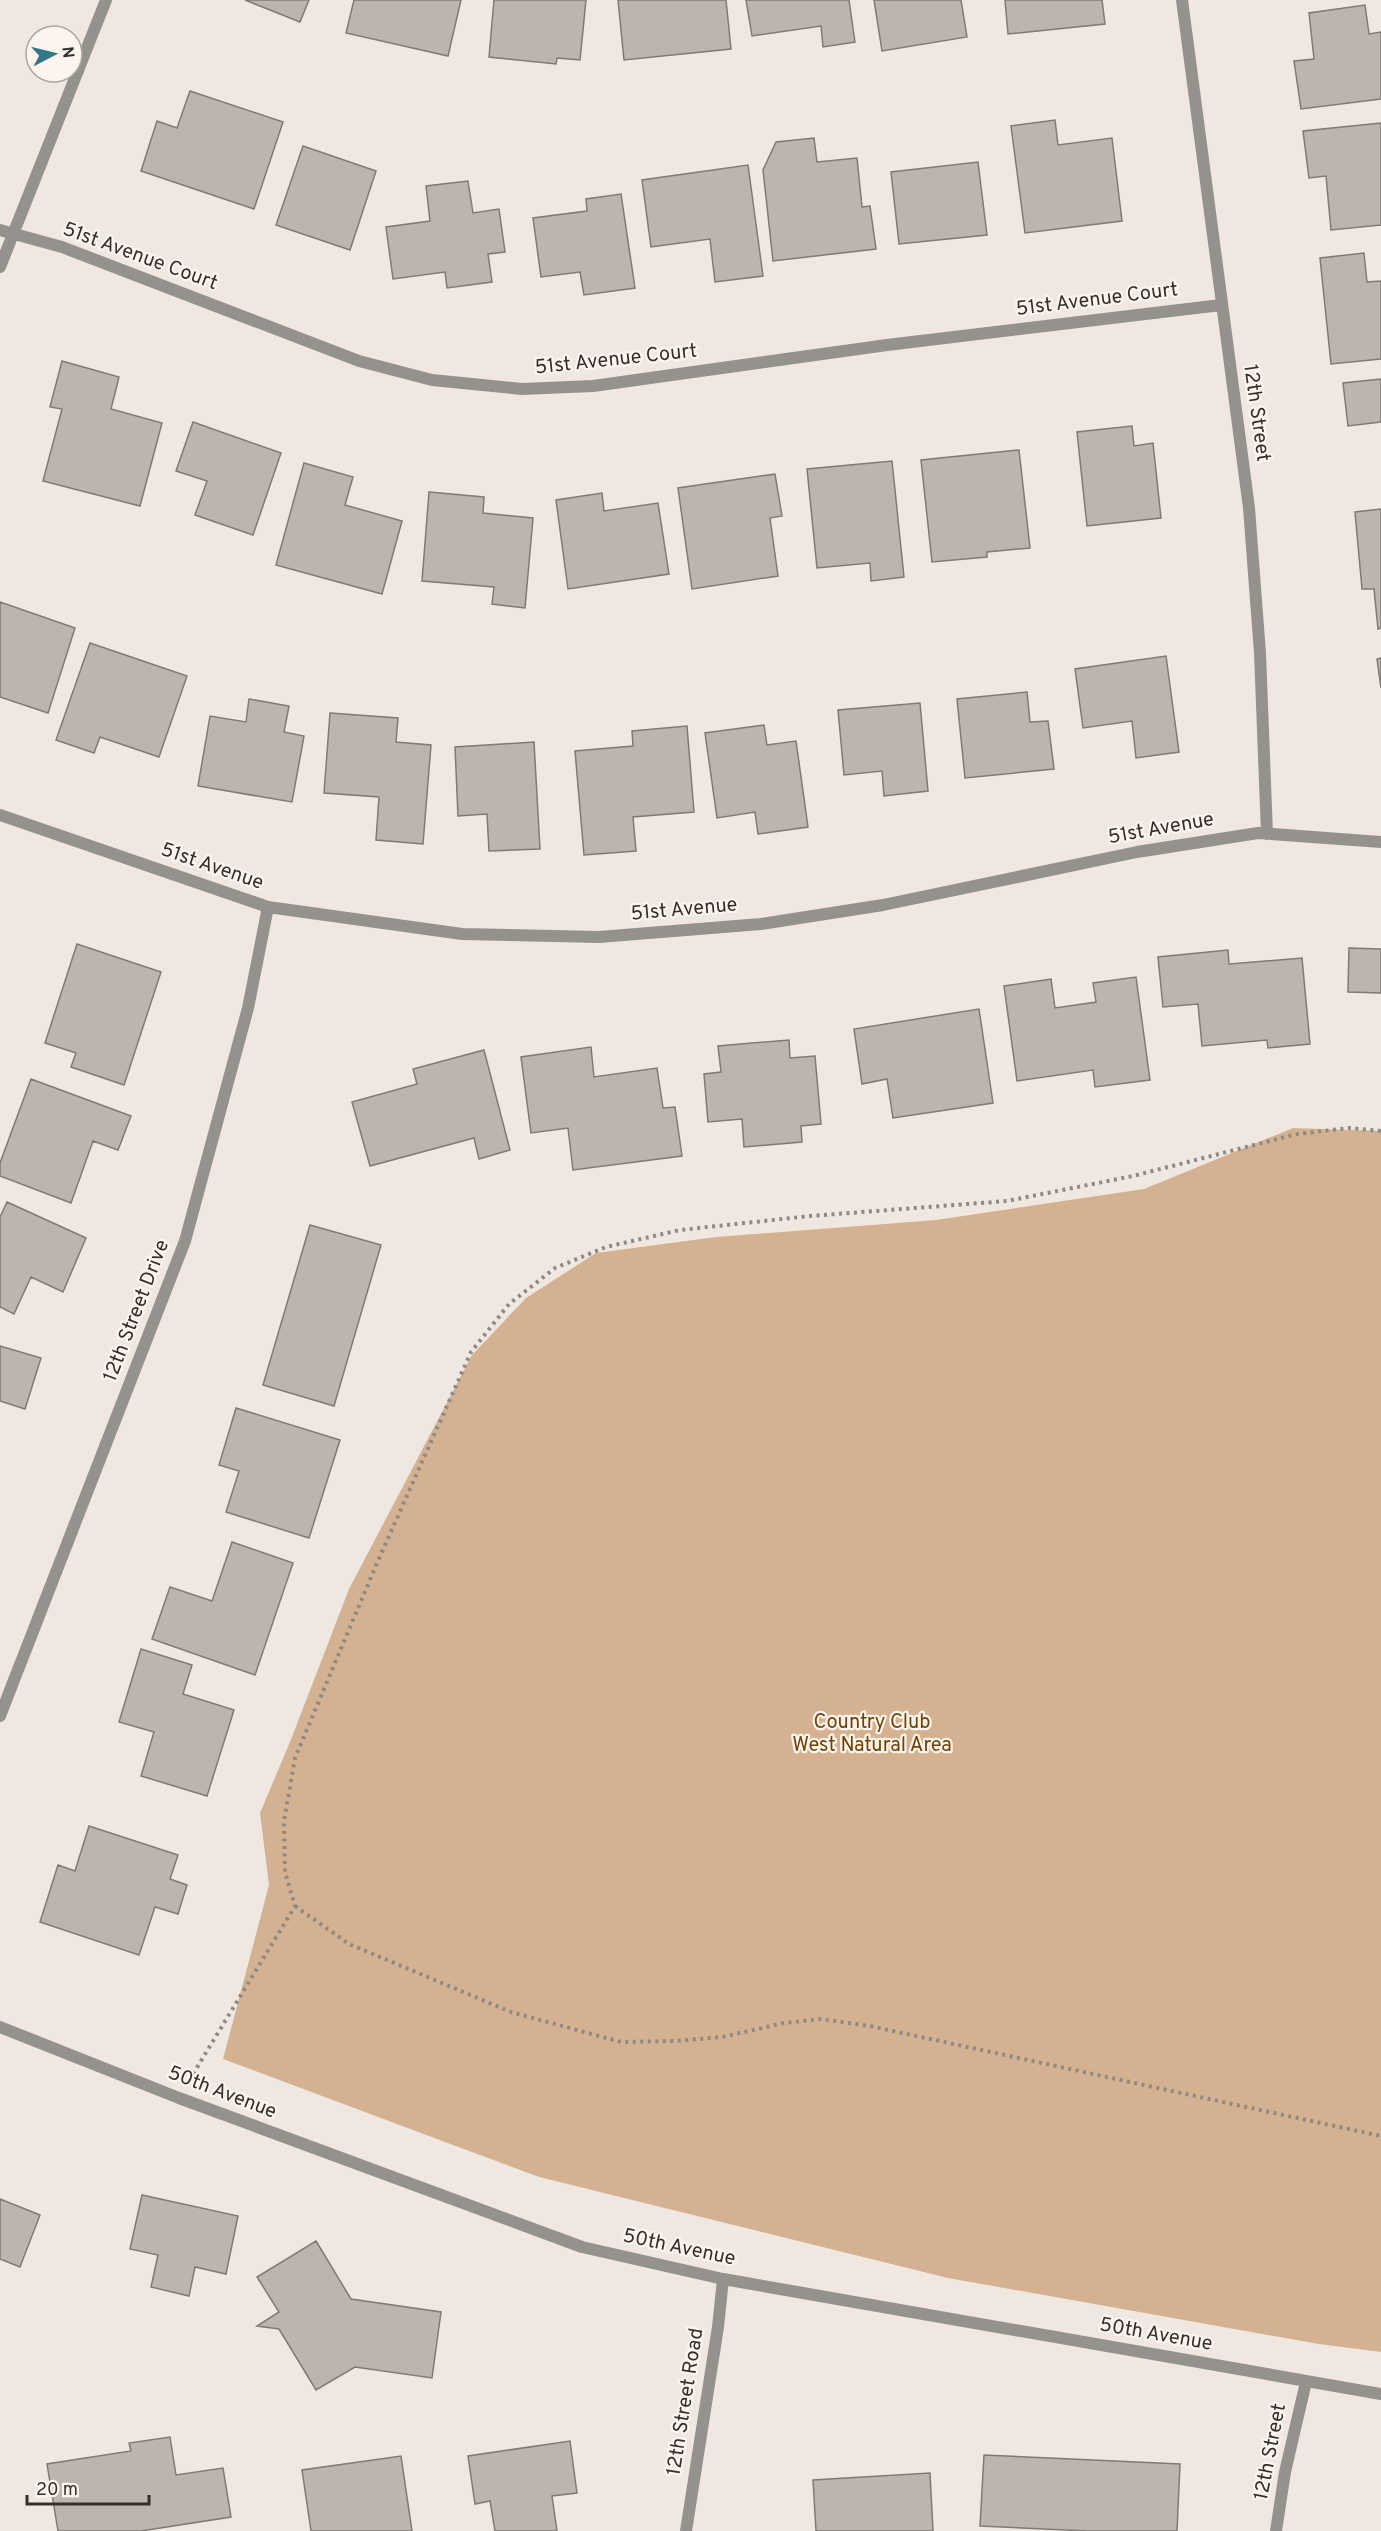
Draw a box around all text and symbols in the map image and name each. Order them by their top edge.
north arrow [24,24,84,84]
text: N [56,45,78,59]
street label: 51st Avenue Court [59,217,221,297]
street label: 51st Avenue Court [1015,277,1179,323]
street label: 51st Avenue Court [534,339,698,381]
street label: 12th Street [1236,363,1276,463]
street label: 51st Avenue [1106,807,1216,851]
street label: 51st Avenue [157,837,267,897]
street label: 51st Avenue [630,892,738,928]
street label: 12th Street Drive [98,1236,176,1386]
park label: Country Club West Natural Area [792,1710,952,1759]
street label: 50th Avenue [164,2060,280,2126]
street label: 50th Avenue [620,2223,738,2273]
street label: 50th Avenue [1097,2312,1215,2358]
street label: 12th Street Road [662,2326,710,2478]
street label: 12th Street [1249,2401,1293,2503]
scale bar [27,2468,148,2506]
text: 20 m [36,2479,78,2502]

